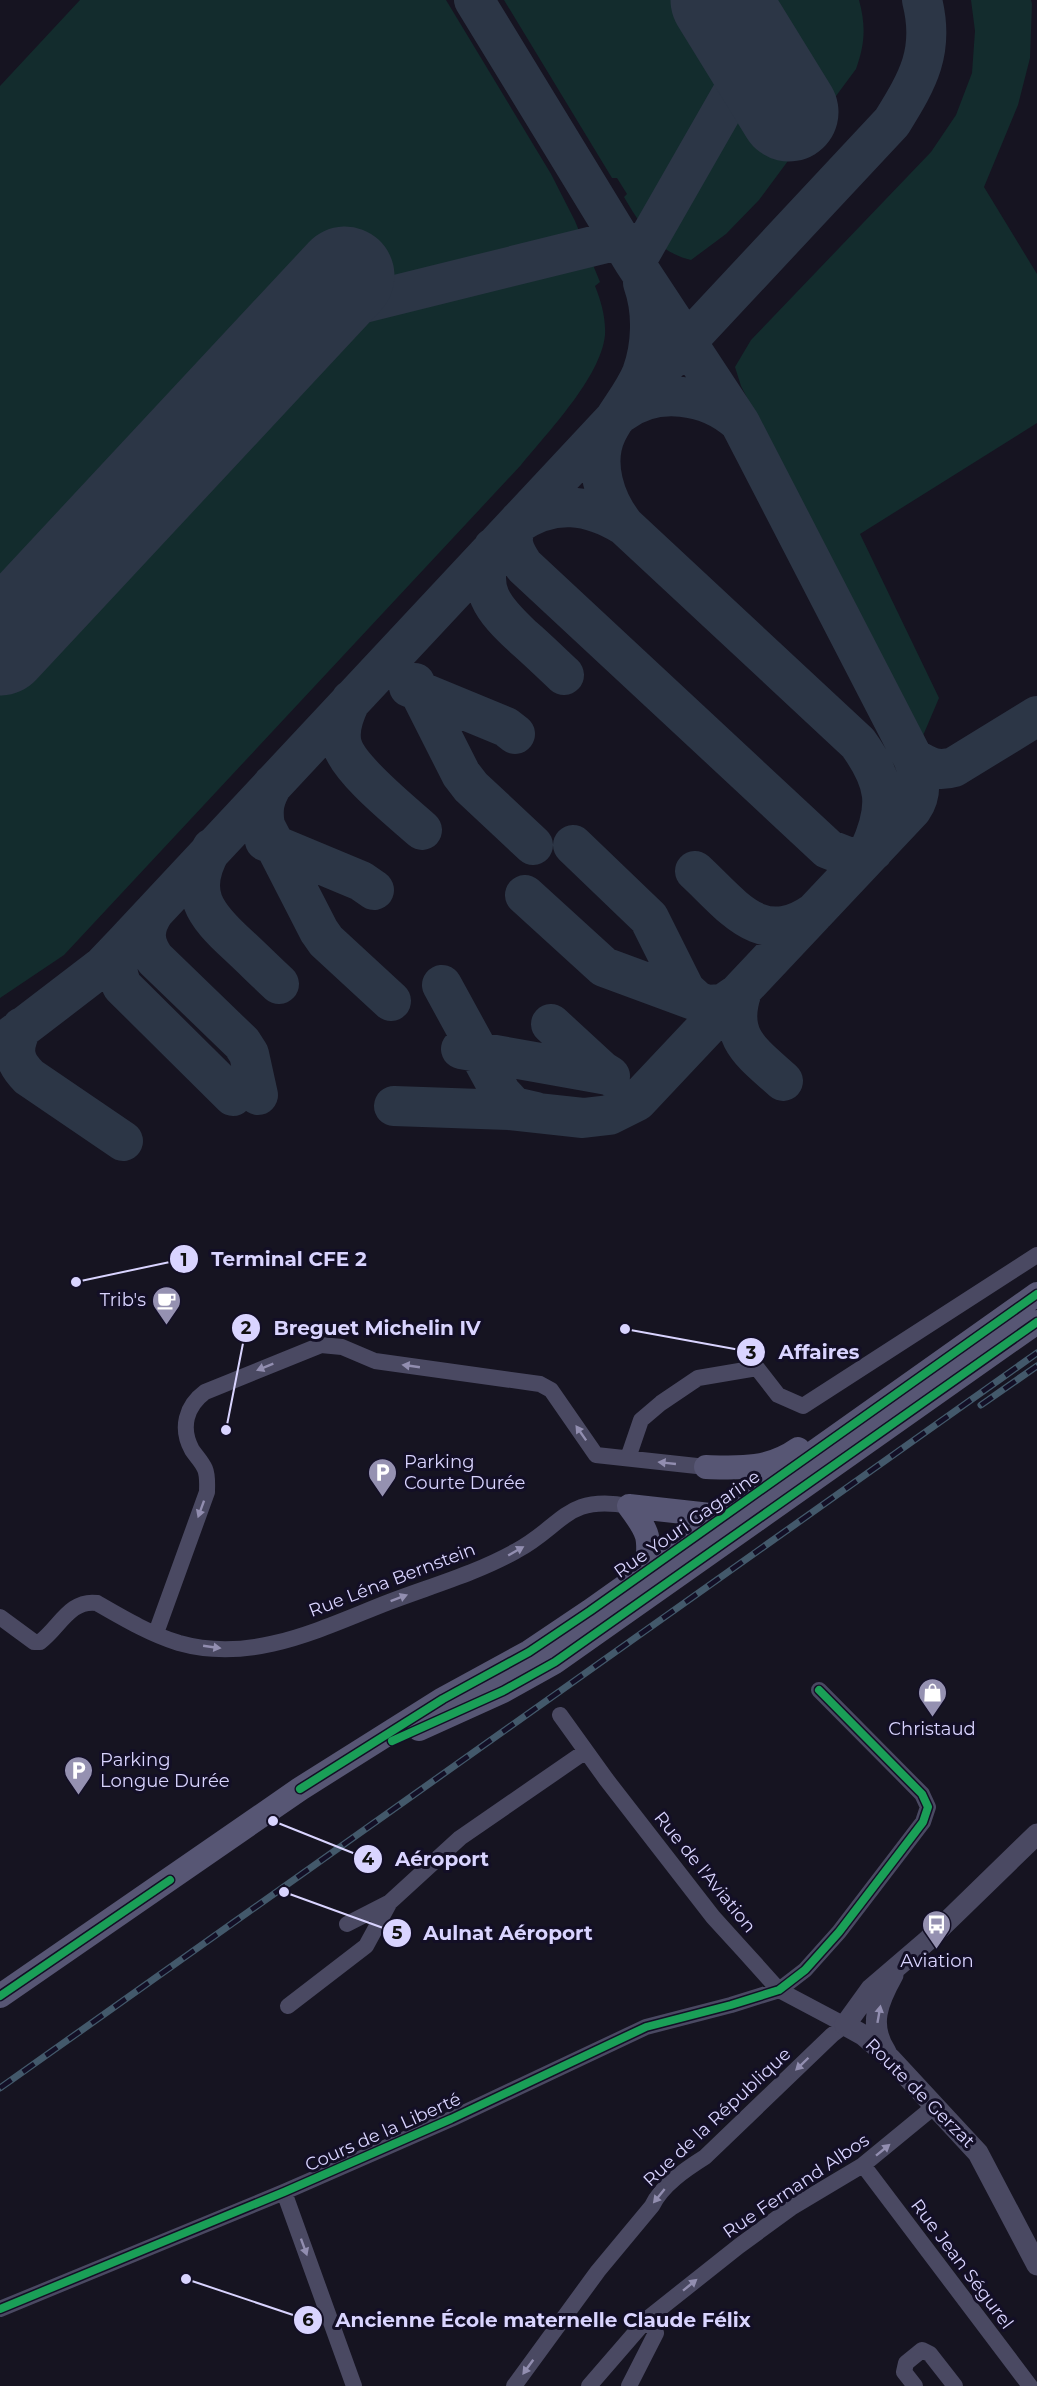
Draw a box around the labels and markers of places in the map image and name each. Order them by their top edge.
callout: Terminal CFE 2 [169,1240,378,1278]
cafe icon: Trib's [151,1284,183,1326]
place label: Trib's [100,1289,146,1311]
callout: Breguet Michelin IV [231,1309,492,1347]
callout: Affaires [736,1333,871,1371]
place label: Parking Courte Durée [404,1451,526,1494]
parking icon: Parking Courte Durée [367,1456,399,1498]
shop icon: Christaud [916,1676,948,1718]
place label: Christaud [888,1718,976,1740]
place label: Parking Longue Durée [100,1749,230,1792]
parking icon: Parking Longue Durée [63,1754,95,1796]
callout: Aéroport [353,1840,501,1878]
bus stop icon: Aviation [921,1908,953,1950]
callout: Aulnat Aéroport [382,1914,605,1952]
place label: Aviation [900,1950,974,1972]
callout: Ancienne École maternelle Claude Félix [293,2301,762,2339]

